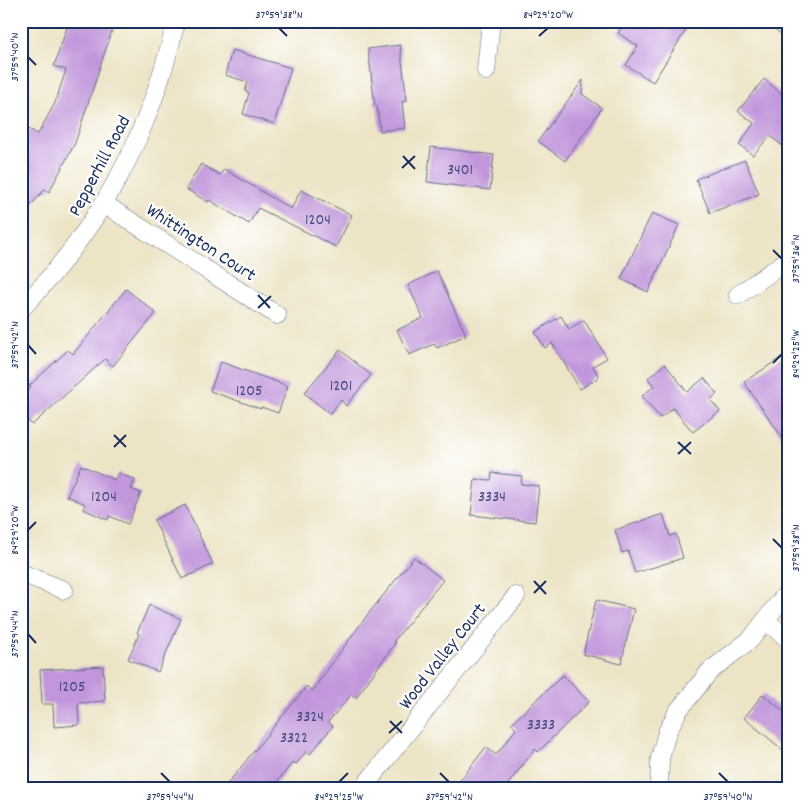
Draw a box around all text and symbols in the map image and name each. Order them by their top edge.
text: 37°59'38"N [255,7,303,24]
text: 84°29'20"W [523,7,573,24]
text: 37°59'40"N [7,32,24,81]
street label: Pepperhill Road [63,111,139,222]
house number: 3401 [447,159,473,182]
street label: Whittington Court [140,198,260,290]
house number: 1204 [305,209,331,232]
text: 37°59'36"N [788,235,805,283]
text: 37°59'42"N [7,321,24,369]
text: 84°29'25"W [788,330,805,378]
house number: 1201 [330,375,352,398]
house number: 1205 [236,380,262,403]
house number: 1204 [91,486,117,509]
house number: 3334 [478,486,506,509]
text: 84°29'20"W [7,505,24,555]
text: 37°59'38"N [788,524,805,572]
street label: Wood Valley Court [394,598,494,716]
text: 37°59'44"N [7,610,24,658]
house number: 1205 [59,676,85,699]
house number: 3324 [296,706,324,729]
house number: 3333 [527,714,555,737]
house number: 3322 [280,727,308,750]
text: 37°59'44"N [146,789,194,806]
text: 84°29'25"W [315,789,363,806]
text: 37°59'42"N [425,789,473,806]
text: 37°59'40"N [704,789,753,806]

